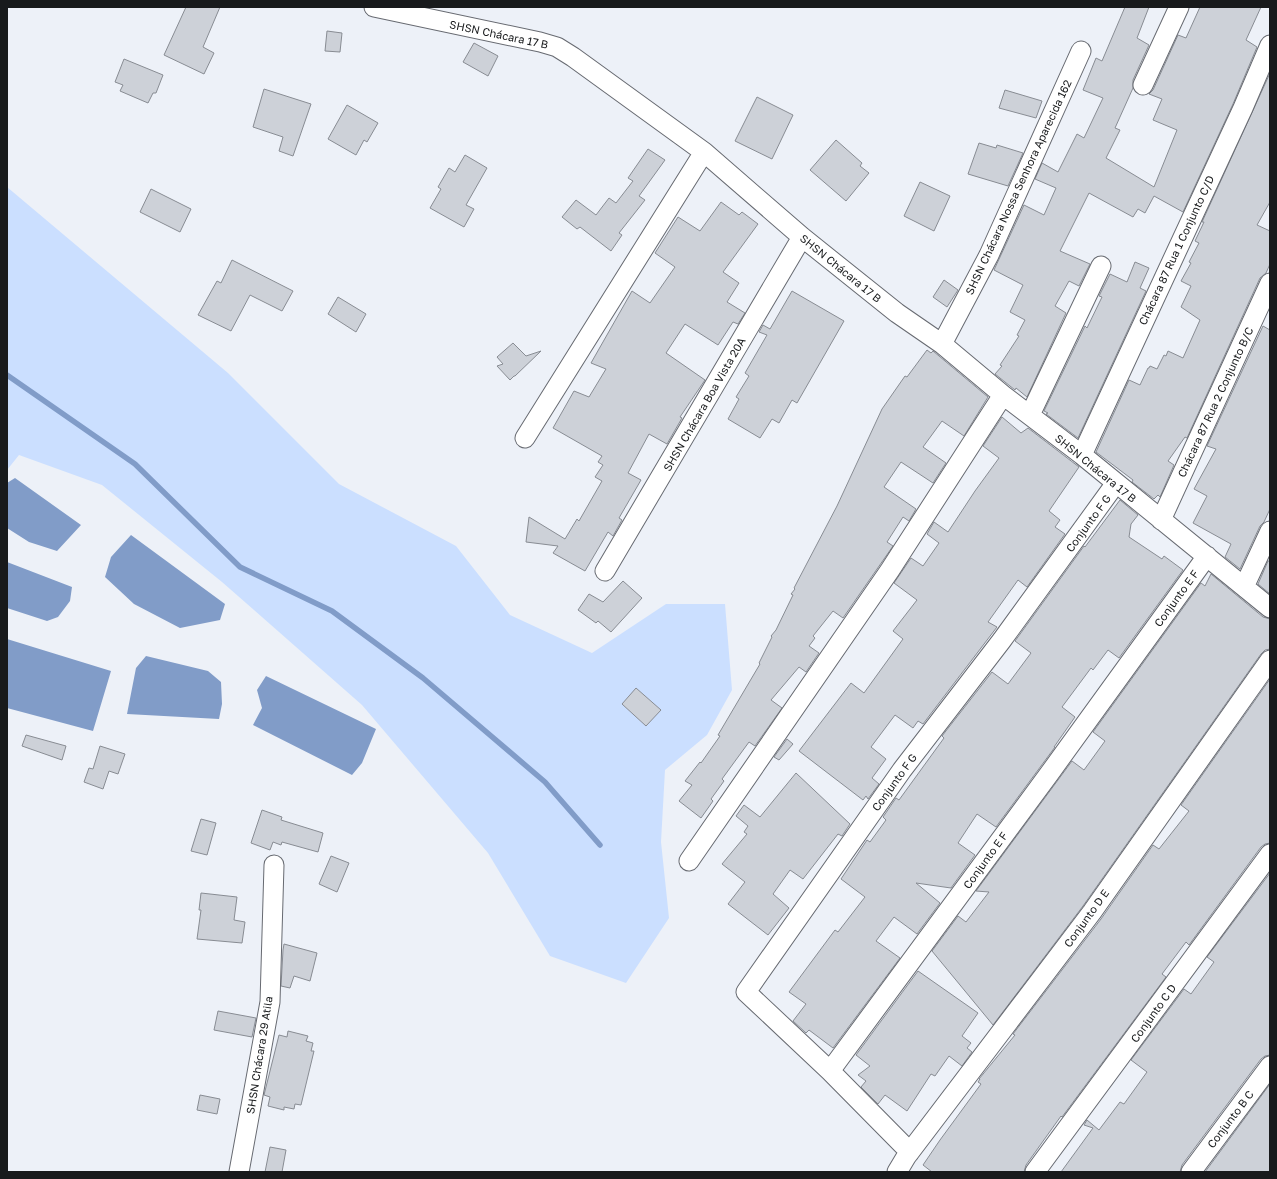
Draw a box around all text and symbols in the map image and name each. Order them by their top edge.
street label: SHSN Chácara 17 B [448,17,550,51]
street label: SHSN Chácara Nossa Senhora Aparecida 162 [962,77,1074,297]
street label: Chácara 87 Rua 1 Conjunto C/D [1136,173,1217,327]
street label: SHSN Chácara 17 B [798,231,884,305]
street label: Chácara 87 Rua 2 Conjunto B/C [1174,325,1256,479]
street label: SHSN Chácara Boa Vista 20A [660,334,748,473]
street label: SHSN Chácara 17 B [1053,431,1139,505]
street label: Conjunto F G [1063,492,1113,554]
street label: Conjunto E F [1151,567,1201,629]
street label: Conjunto F G [869,751,919,813]
street label: Conjunto E F [960,829,1010,891]
street label: Conjunto D E [1061,886,1111,949]
street label: Conjunto C D [1128,981,1179,1045]
street label: SHSN Chácara 29 Atila [243,995,275,1115]
street label: Conjunto B C [1204,1088,1256,1150]

